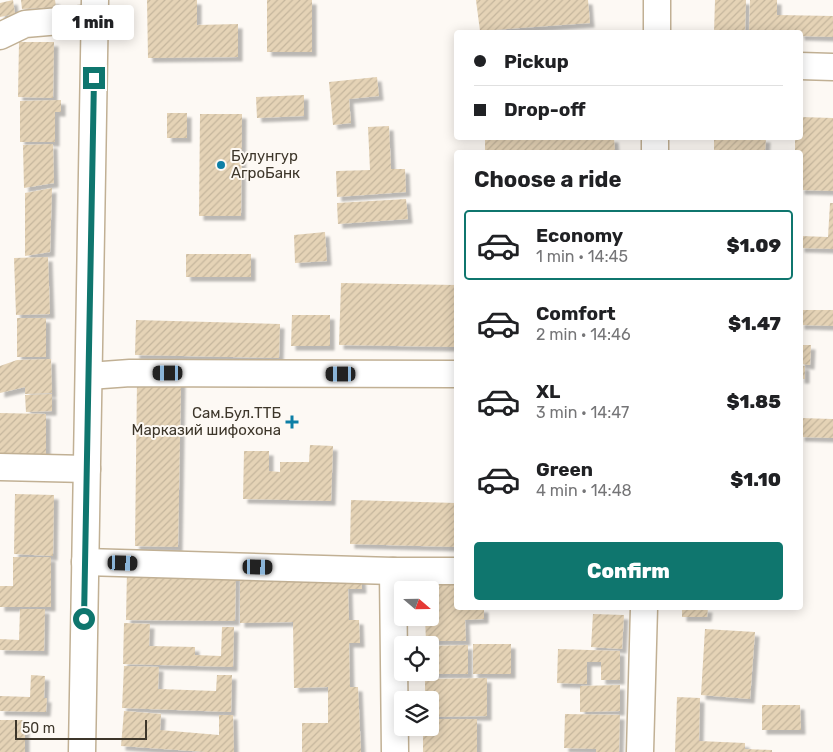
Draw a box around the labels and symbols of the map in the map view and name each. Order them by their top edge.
callout: 1 min [53,5,135,40]
route end [83,67,105,89]
place label: Булунгур АгроБанк [231,147,300,182]
marker: Булунгур АгроБанк [215,159,227,171]
car [153,366,183,381]
car [326,367,356,382]
place label: Сам.Бул.ТТБ Марказий шифохона [132,404,281,439]
marker: Сам.Бул.ТТБ Марказий шифохона [285,415,299,429]
car [107,555,138,571]
car [242,559,273,575]
north arrow [394,581,439,626]
route start [73,608,95,630]
scale bar [15,717,148,740]

